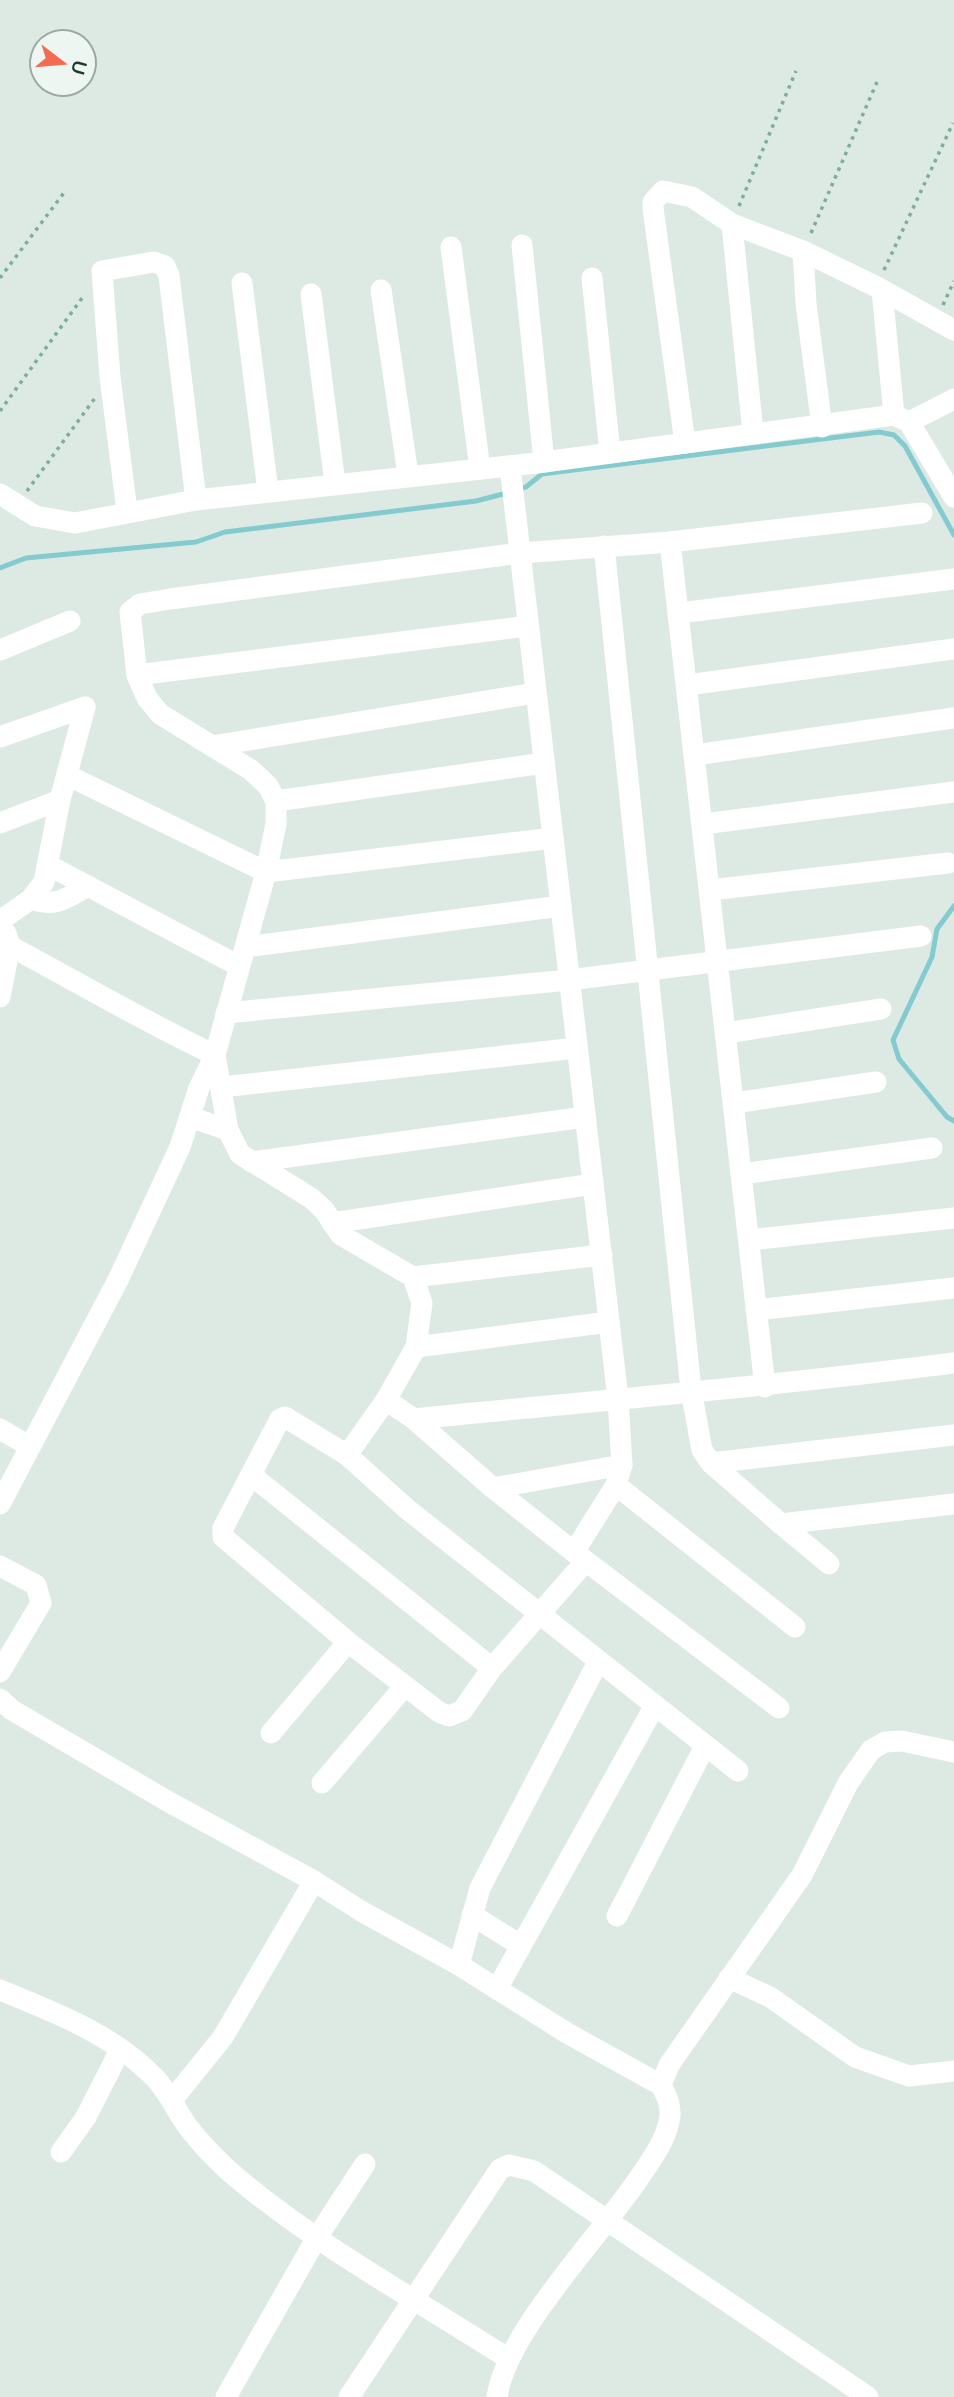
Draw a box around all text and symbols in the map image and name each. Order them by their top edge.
north arrow [28,28,98,98]
text: U [64,57,93,78]

